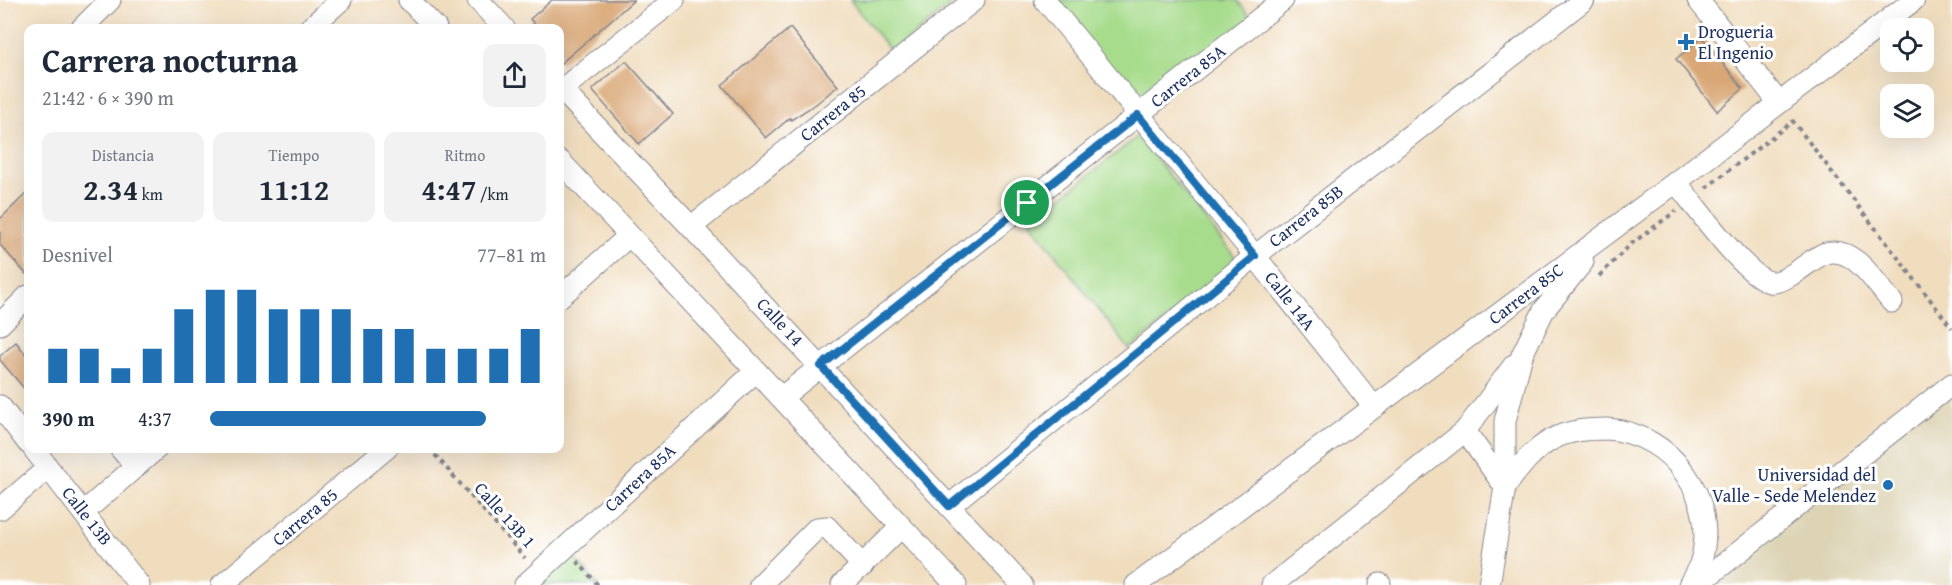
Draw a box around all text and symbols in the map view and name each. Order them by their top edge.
place label: Drogueria El Ingenio [1698,18,1774,66]
map controls [1880,18,1934,138]
button: locate [1880,18,1934,72]
marker: Drogueria El Ingenio [1679,35,1693,49]
text: Carrera nocturna [42,36,298,84]
street label: Carrera 85A [1144,37,1231,114]
button: share [483,44,546,107]
street label: Carrera 85 [794,77,872,148]
text: 21:42 · 6 × 390 m [42,83,174,112]
button: layers [1880,84,1934,138]
text: Distancia [92,143,154,167]
text: Tiempo [269,143,319,167]
text: Ritmo [445,143,485,167]
text: 2.34 [83,167,138,211]
text: 11:12 [259,167,329,211]
text: 4:47 [421,167,476,211]
pin [1001,177,1052,228]
street label: Carrera 85B [1262,178,1349,254]
text: km [138,182,163,206]
text: /km [476,182,509,206]
icon: arrive [1010,186,1043,219]
text: Desnivel [42,240,113,269]
text: 77–81 m [477,240,546,269]
street label: Carrera 85C [1482,256,1569,331]
street label: Calle 14A [1258,265,1322,336]
street label: Calle 14 [751,291,810,352]
text: 390 m [42,404,95,433]
text: 4:37 [138,404,172,433]
street label: Carrera 85A [598,437,682,518]
place label: Universidad del Valle - Sede Melendez [1712,461,1876,509]
street label: Calle 13B 1 [468,476,542,554]
marker: Universidad del Valle - Sede Melendez [1881,478,1895,492]
street label: Calle 13B [56,480,119,551]
street label: Carrera 85 [266,481,343,552]

